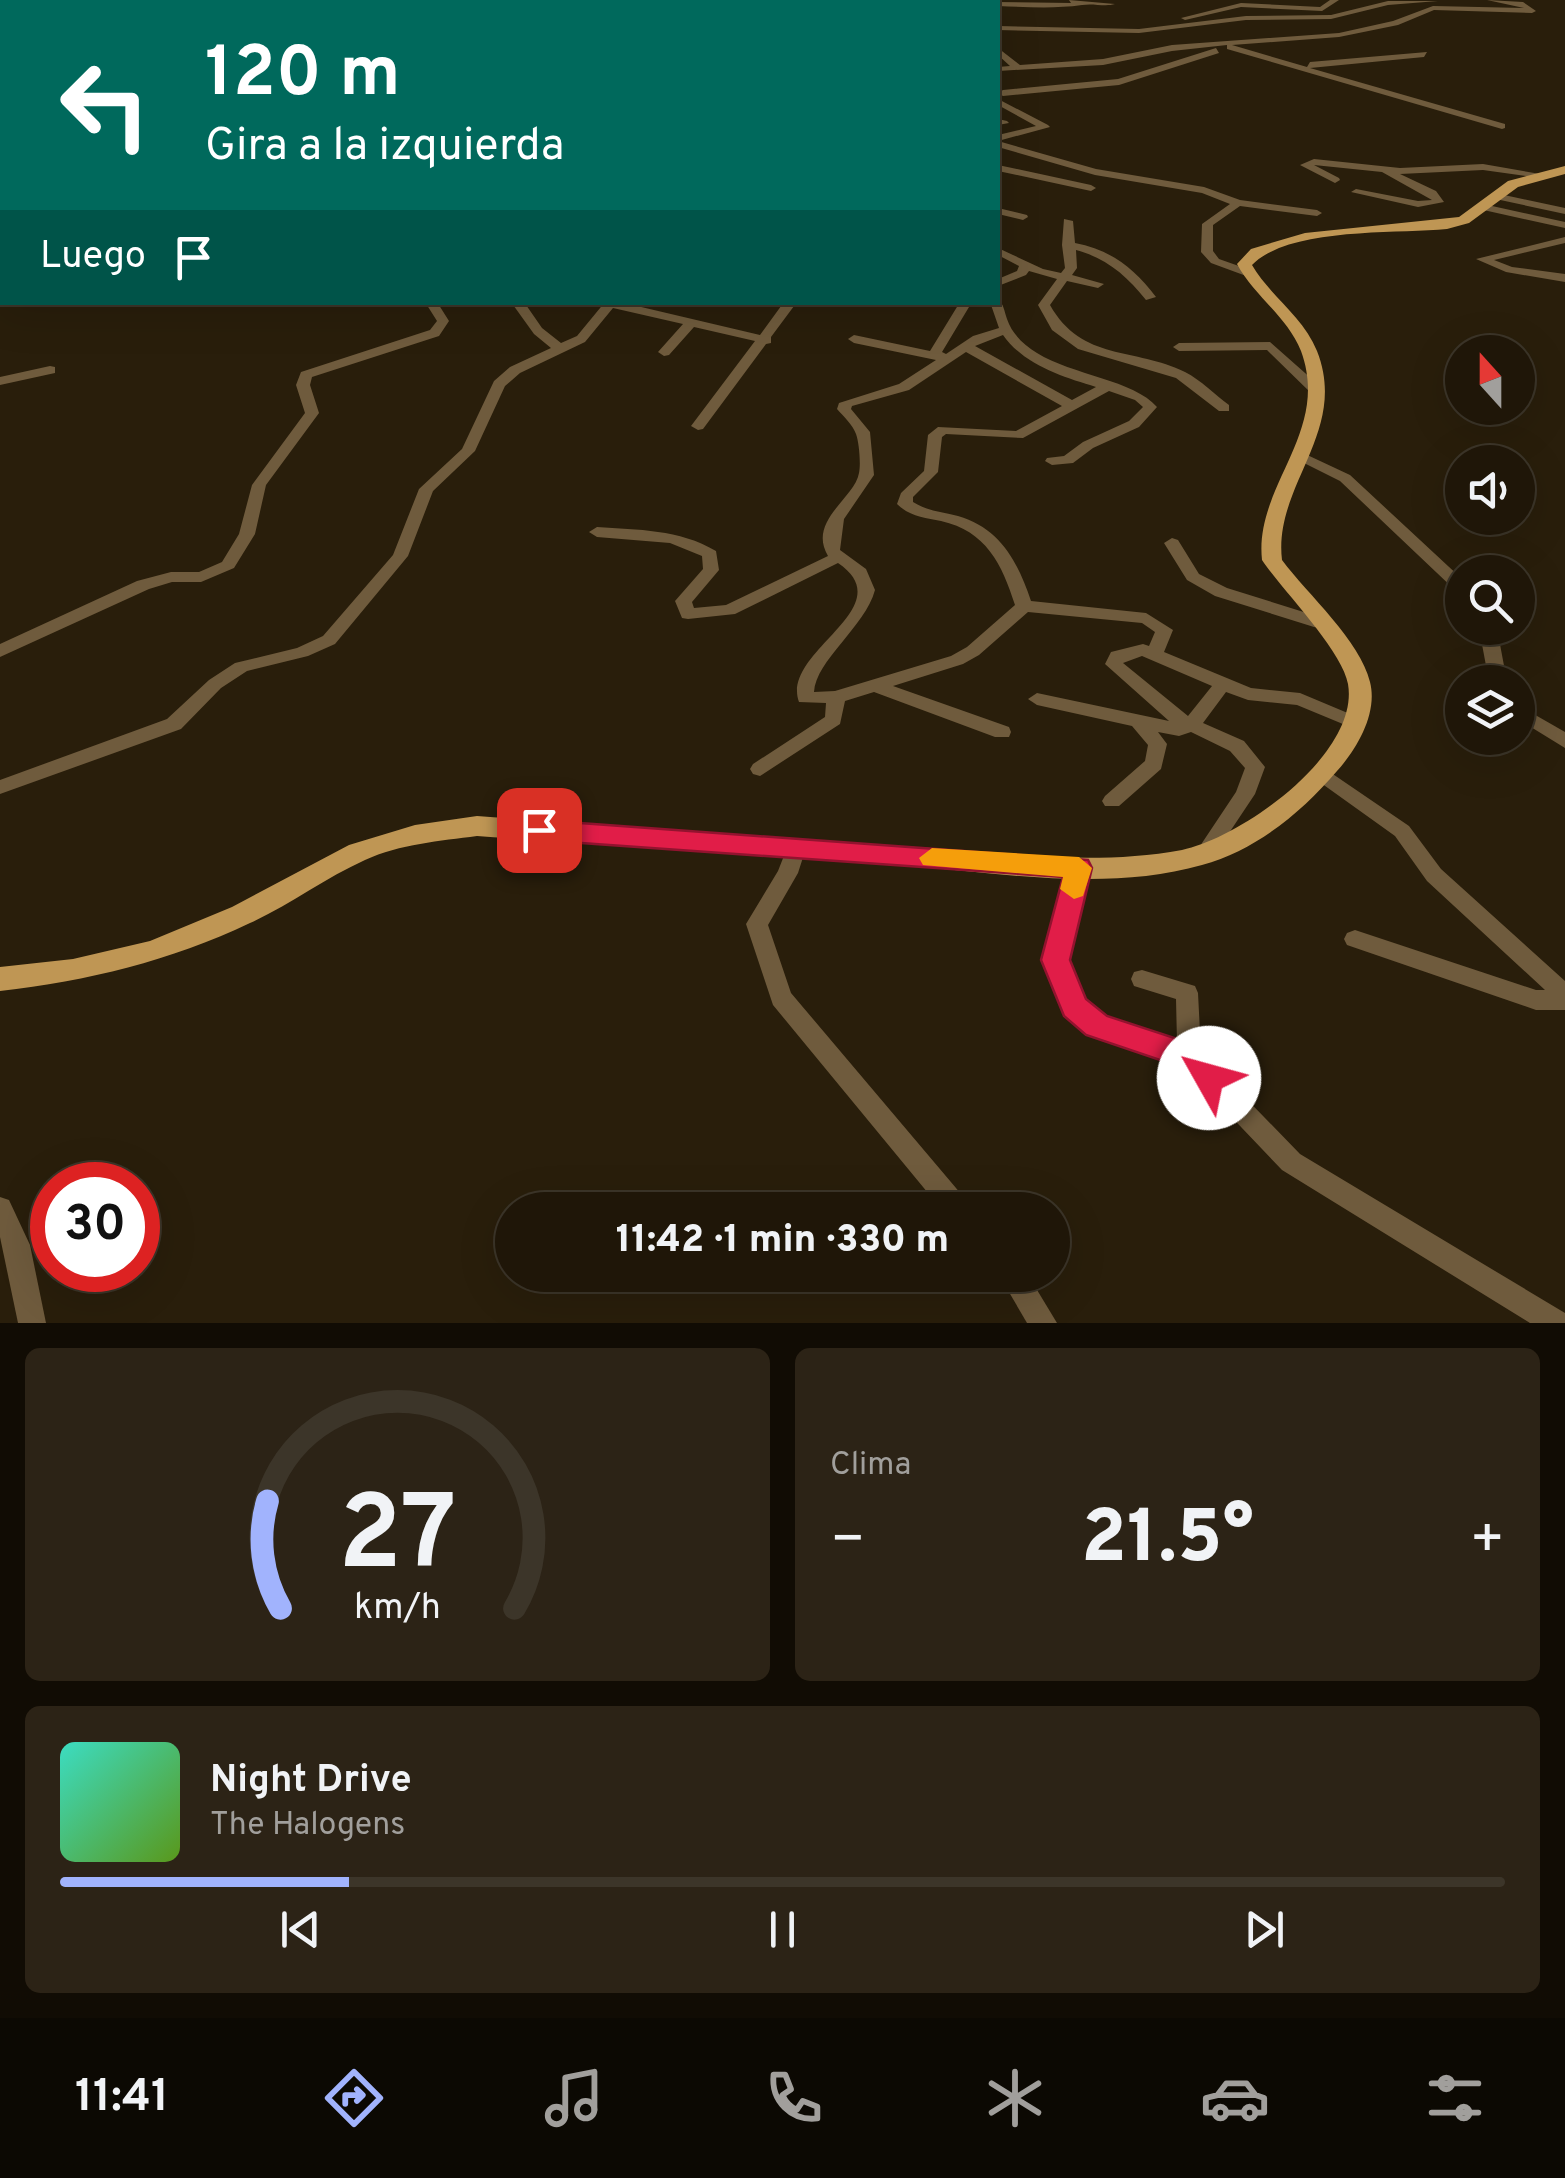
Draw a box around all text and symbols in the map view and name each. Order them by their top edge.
text: 120 m [205,32,401,121]
icon: left [40,40,170,170]
text: Gira a la izquierda [205,119,564,176]
icon: arrive [166,230,221,285]
text: Luego [40,233,146,282]
north arrow [1445,335,1535,425]
map controls [1445,335,1535,755]
button: sound [1445,445,1535,535]
button: search [1445,555,1535,645]
button: layers [1445,665,1535,755]
pin [497,788,582,873]
icon: arrive [512,803,567,858]
position arrow [1157,1026,1261,1130]
speed limit sign: 30 [30,1162,160,1292]
text: 11:42 · 1 min · 330 m [616,1217,949,1266]
text: Clima [830,1446,911,1486]
text: 27 [338,1474,457,1606]
text: 21.5° [1081,1494,1254,1589]
text: − [830,1507,865,1577]
text: + [1470,1507,1505,1577]
text: km/h [354,1586,441,1632]
text: Night Drive [210,1757,412,1806]
text: The Halogens [210,1806,405,1846]
icon: previous [273,1902,328,1957]
icon: pause [755,1902,810,1957]
icon: next [1237,1902,1292,1957]
icon: directions [319,2063,389,2133]
icon: music [539,2063,609,2133]
icon: phone [759,2063,829,2133]
icon: climate [980,2063,1050,2133]
icon: car [1200,2063,1270,2133]
icon: filters [1420,2063,1490,2133]
text: 11:41 [75,2070,169,2127]

